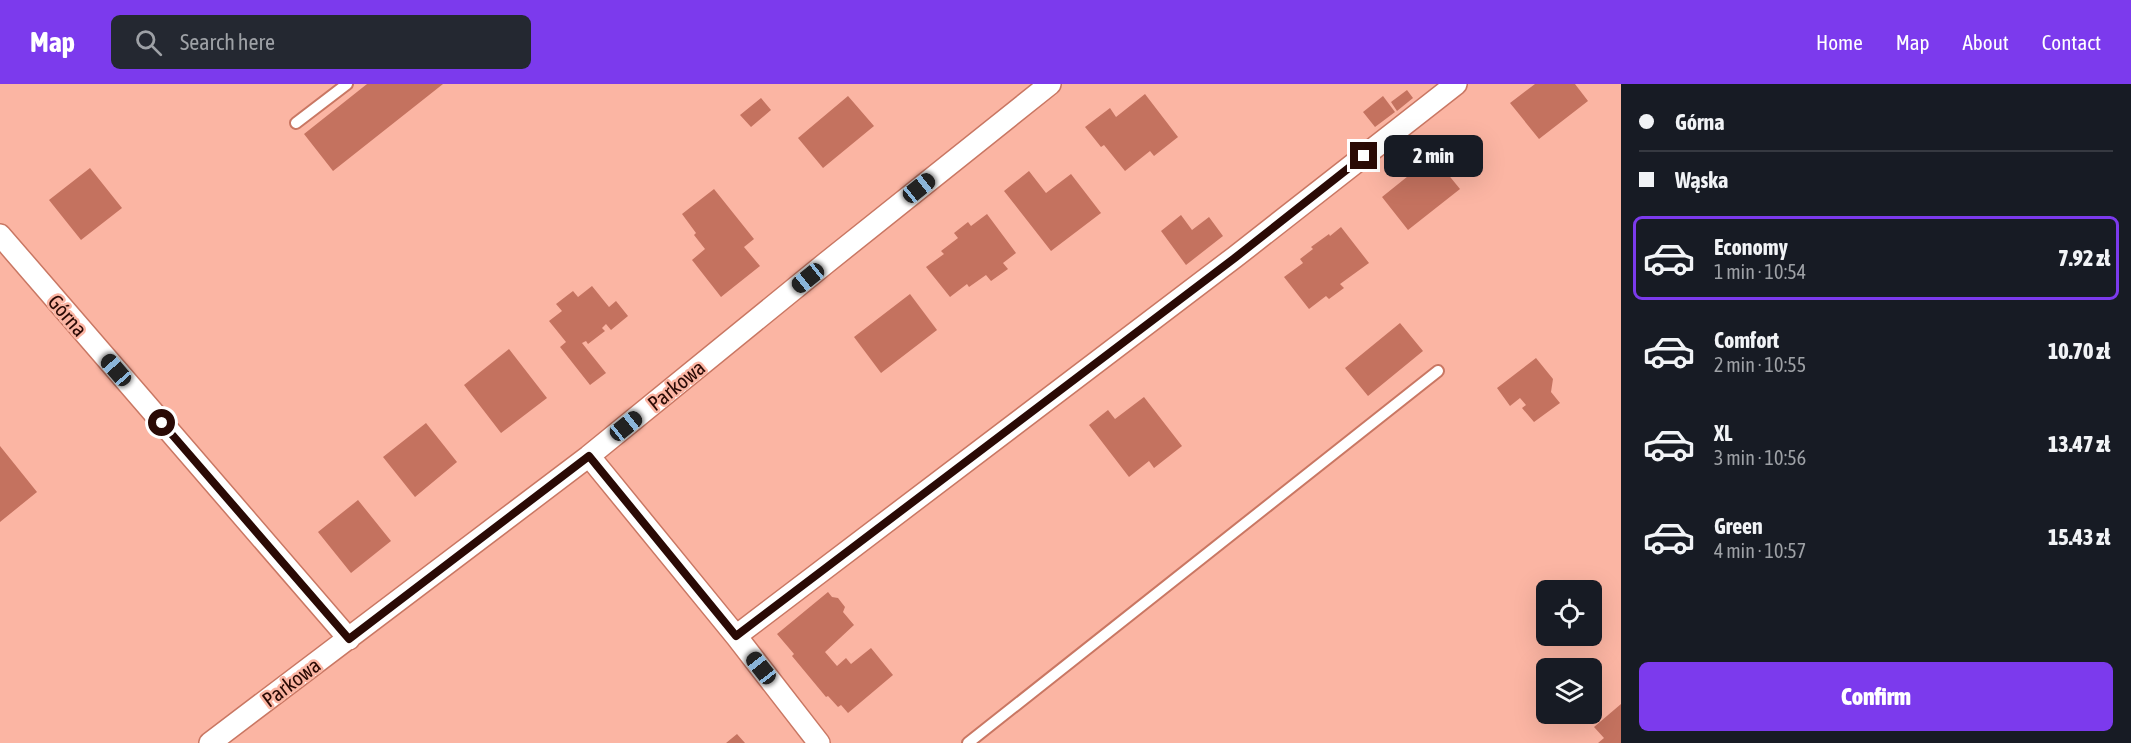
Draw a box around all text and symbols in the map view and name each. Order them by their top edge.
search box [111,15,531,69]
text: Map [30,26,75,58]
icon: search [132,26,165,59]
text: Search here [180,29,275,55]
text: Home [1816,30,1863,54]
text: Map [1896,30,1930,54]
text: About [1963,30,2009,54]
text: Contact [2042,30,2101,54]
text: Górna [1675,109,1724,135]
callout: 2 min [1385,135,1484,177]
route end [1350,142,1377,169]
text: 2 min [1413,144,1454,167]
text: Wąska [1675,167,1728,193]
car [899,170,939,206]
icon: car [1642,231,1696,285]
text: Economy [1714,234,1788,260]
text: 7.92 zł [2058,245,2110,271]
car [788,260,828,296]
text: 1 min · 10:54 [1714,260,1806,283]
street label: Górna [43,289,93,341]
icon: car [1642,324,1696,378]
text: Comfort [1714,327,1779,353]
text: 10.70 zł [2048,338,2110,364]
car [97,351,135,389]
text: 2 min · 10:55 [1714,353,1806,376]
street label: Parkowa [643,355,709,415]
car [606,408,646,444]
route start [148,409,175,436]
icon: car [1642,417,1696,471]
text: XL [1714,420,1732,446]
text: 13.47 zł [2048,431,2110,457]
text: 3 min · 10:56 [1714,446,1806,469]
icon: car [1642,510,1696,564]
text: Green [1714,513,1763,539]
text: 15.43 zł [2048,524,2110,550]
text: 4 min · 10:57 [1714,539,1806,562]
map controls [1536,580,1602,724]
button: locate [1536,580,1602,646]
car [743,648,779,688]
street label: Parkowa [257,652,325,712]
button: layers [1536,658,1602,724]
button: Confirm [1639,662,2113,731]

